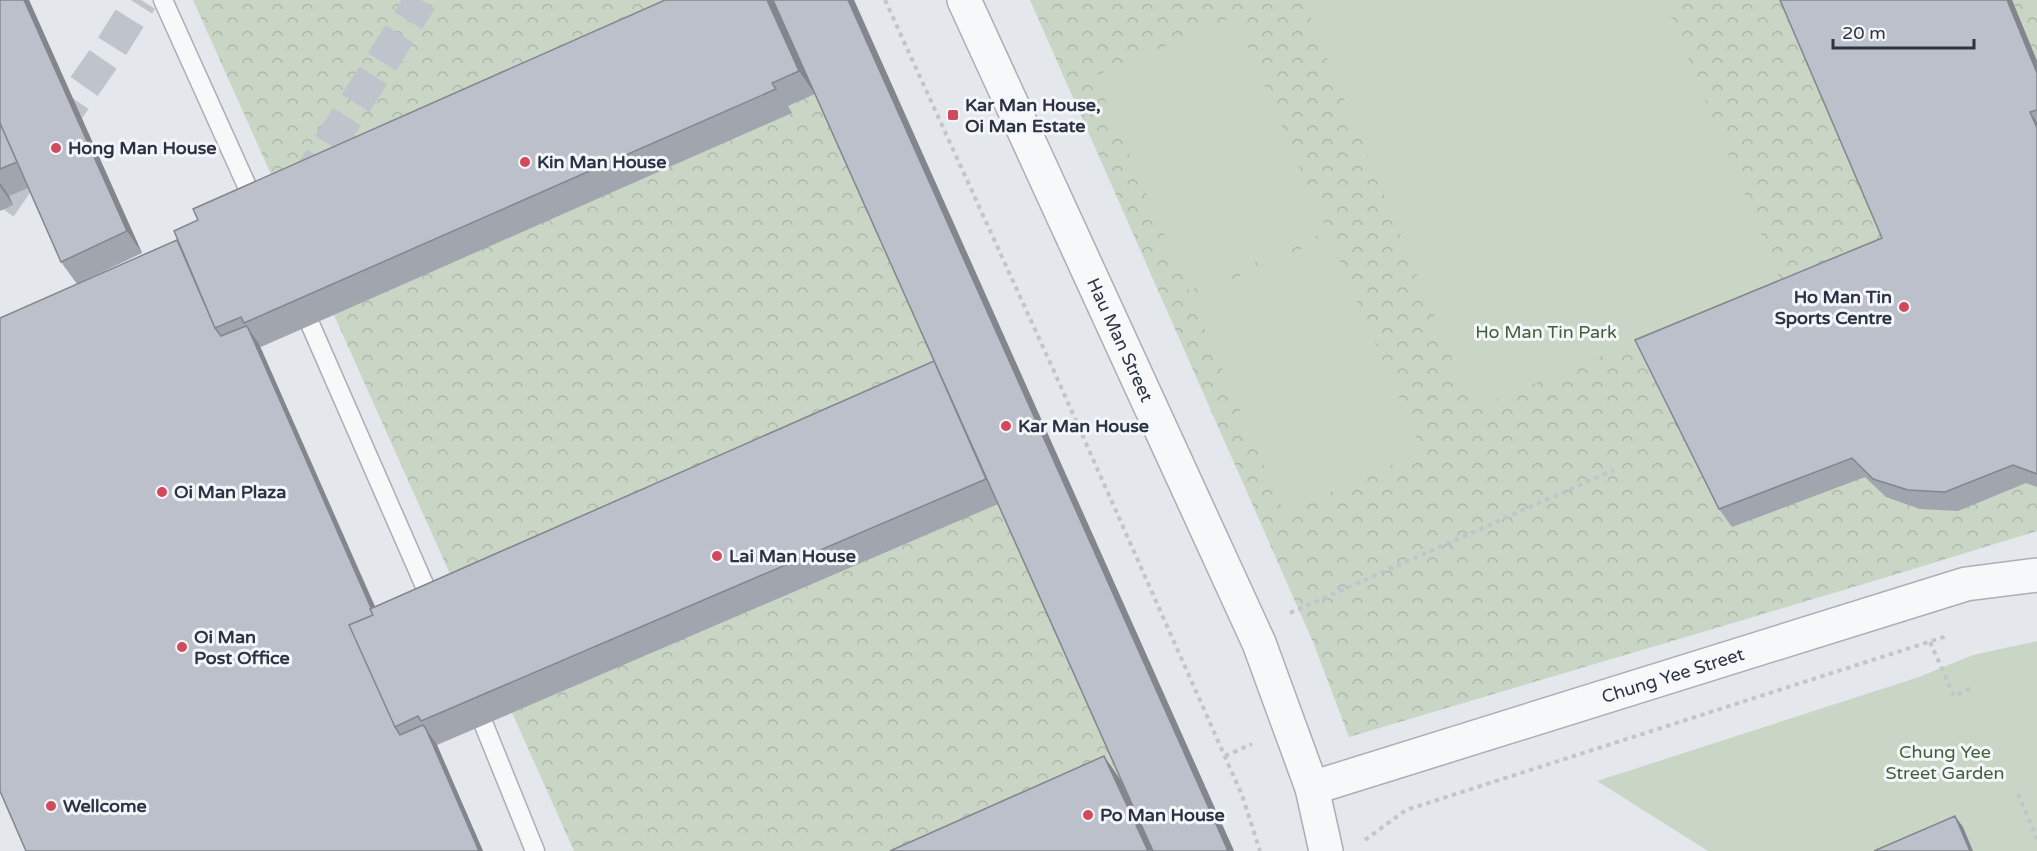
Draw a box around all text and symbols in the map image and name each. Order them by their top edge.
scale bar [1833,12,1974,50]
text: 20 m [1842,22,1886,44]
place label: Kar Man House, Oi Man Estate [965,94,1101,137]
marker: Kar Man House, Oi Man Estate [946,108,960,122]
place label: Hong Man House [68,137,217,159]
marker: Hong Man House [49,141,63,155]
place label: Kin Man House [537,151,666,173]
marker: Kin Man House [518,155,532,169]
street label: Hau Man Street [1082,274,1158,406]
place label: Ho Man Tin Sports Centre [1775,286,1892,329]
marker: Ho Man Tin Sports Centre [1897,300,1911,314]
park label: Ho Man Tin Park [1475,321,1617,343]
place label: Kar Man House [1018,415,1149,437]
marker: Kar Man House [999,419,1013,433]
place label: Oi Man Plaza [174,481,286,503]
marker: Oi Man Plaza [155,485,169,499]
place label: Lai Man House [729,545,856,567]
marker: Lai Man House [710,549,724,563]
place label: Oi Man Post Office [194,626,290,669]
marker: Oi Man Post Office [175,640,189,654]
street label: Chung Yee Street [1599,643,1747,708]
park label: Chung Yee Street Garden [1886,741,2005,784]
place label: Wellcome [63,795,147,817]
marker: Wellcome [44,799,58,813]
place label: Po Man House [1100,804,1225,826]
marker: Po Man House [1081,808,1095,822]

